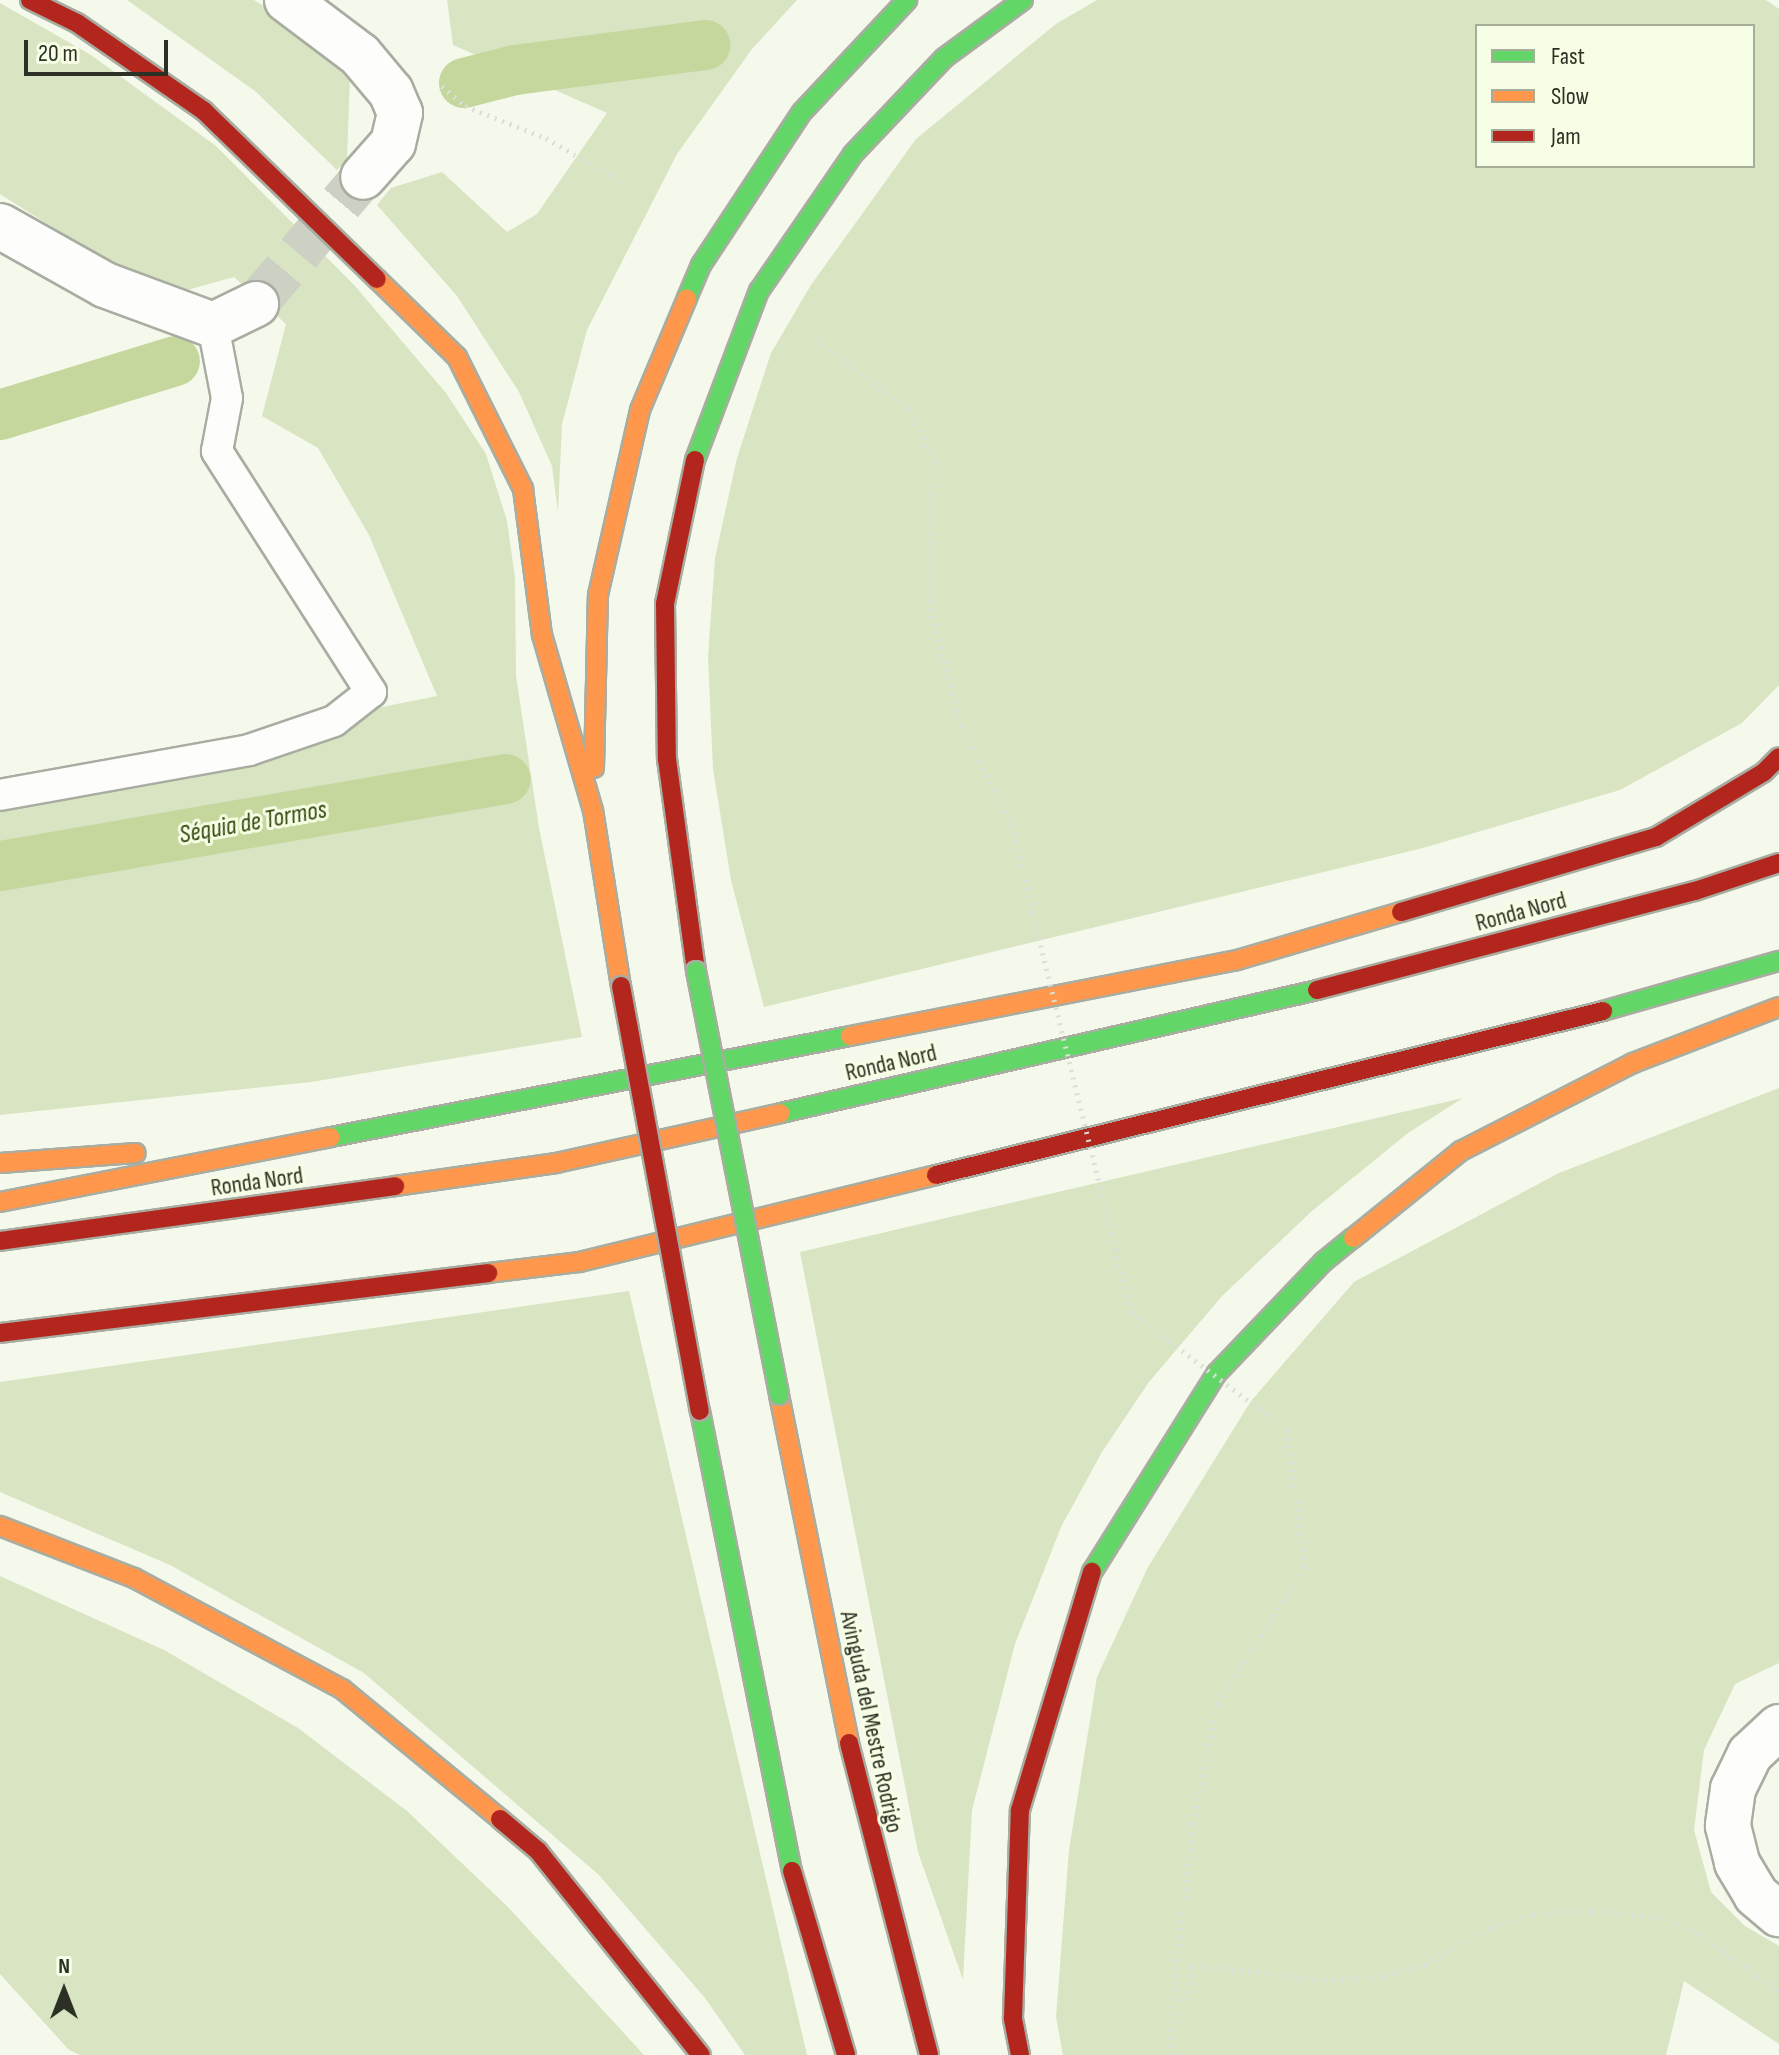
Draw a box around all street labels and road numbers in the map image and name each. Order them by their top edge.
street label: Ronda Nord [1472,886,1570,938]
street label: Ronda Nord [843,1039,939,1087]
street label: Ronda Nord [209,1161,305,1203]
street label: Avinguda del Mestre Rodrigo [833,1608,909,1836]

